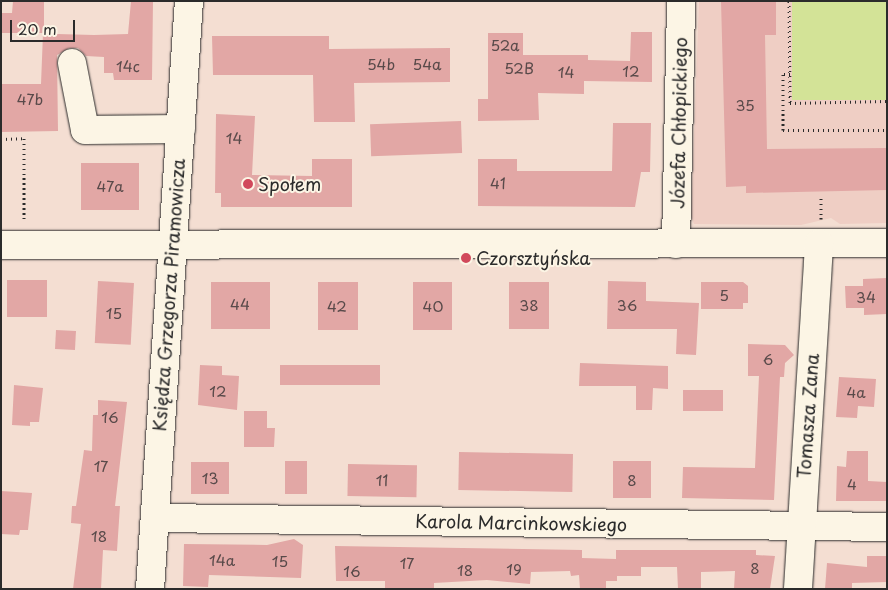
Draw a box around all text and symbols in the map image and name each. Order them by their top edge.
scale bar [12,10,78,42]
text: 20 m [18,17,57,40]
house number: 52a [491,36,519,54]
street label: Józefa Chłopickiego [667,38,691,208]
house number: 54b [367,55,395,73]
house number: 54a [413,55,441,73]
house number: 14c [116,57,140,75]
house number: 52B [504,59,534,77]
house number: 12 [622,62,640,80]
house number: 14 [558,63,574,81]
house number: 47b [17,90,43,108]
house number: 35 [735,96,755,114]
house number: 14 [226,129,242,147]
street label: Księdza Grzegorza Piramowicza [149,158,189,432]
place label: Społem [258,173,321,195]
house number: 41 [490,174,506,192]
house number: 47a [97,177,123,195]
marker: Społem [242,178,254,190]
place label: Czorsztyńska [476,247,591,269]
marker: Czorsztyńska [460,252,472,264]
house number: 5 [719,286,729,304]
house number: 34 [856,288,876,306]
house number: 44 [230,295,250,313]
house number: 38 [519,296,539,314]
house number: 36 [617,296,637,314]
house number: 42 [327,297,347,315]
house number: 40 [423,297,443,315]
house number: 15 [106,304,122,322]
house number: 6 [763,350,773,368]
street label: Tomasza Zana [793,353,823,479]
house number: 12 [209,382,227,400]
house number: 4a [846,383,866,401]
house number: 16 [101,408,119,426]
house number: 17 [94,457,108,475]
house number: 13 [202,469,218,487]
house number: 11 [376,471,388,489]
house number: 8 [627,471,637,489]
house number: 4 [847,475,857,493]
street label: Karola Marcinkowskiego [414,510,628,536]
house number: 18 [91,527,107,545]
house number: 14a [209,551,235,569]
house number: 15 [272,552,288,570]
house number: 17 [400,554,414,572]
house number: 8 [750,559,760,577]
house number: 19 [506,560,522,578]
house number: 18 [457,561,473,579]
house number: 16 [343,562,361,580]

